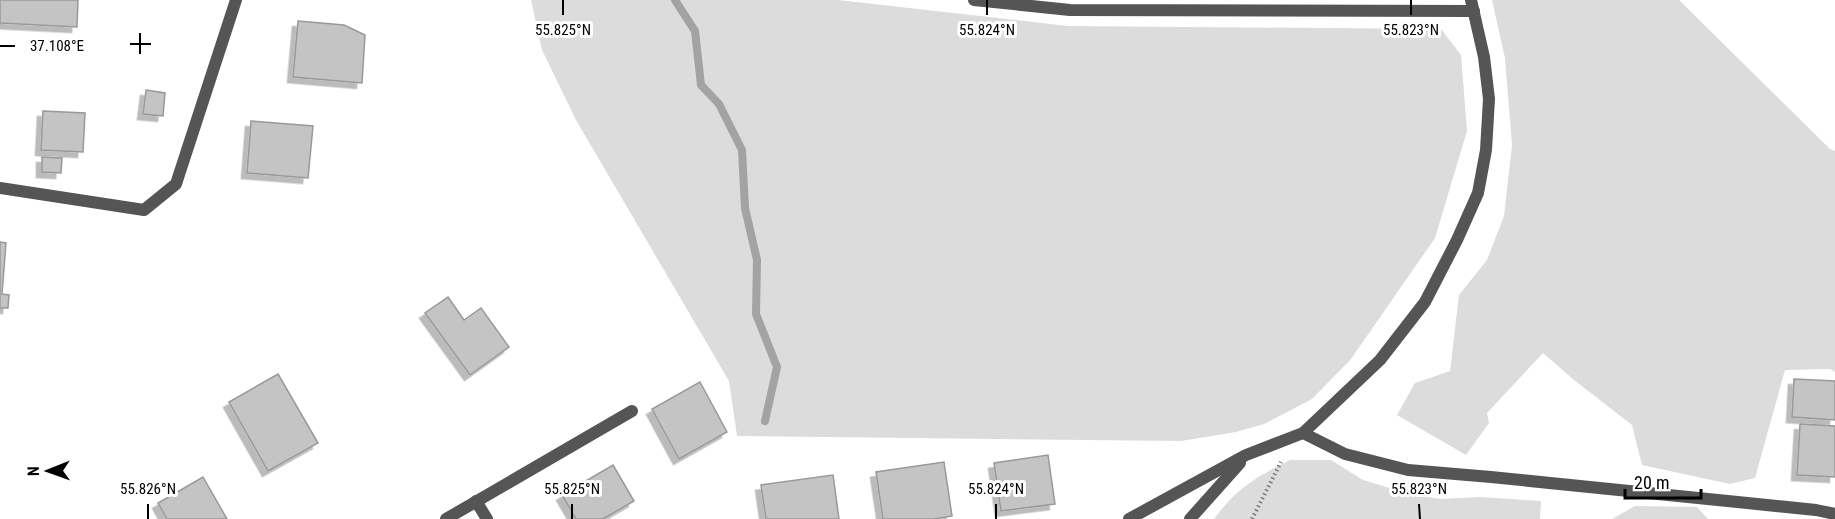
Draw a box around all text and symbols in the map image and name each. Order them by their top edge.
text: 55.825°N [535,21,591,39]
text: 55.824°N [959,21,1015,39]
text: 55.823°N [1383,21,1439,39]
text: 37.108°E [30,37,84,55]
north arrow [18,441,78,501]
scale bar [1625,462,1702,500]
text: N [24,466,43,476]
text: 20 m [1634,472,1669,493]
text: 55.826°N [120,480,176,498]
text: 55.825°N [544,480,600,498]
text: 55.824°N [968,480,1024,498]
text: 55.823°N [1391,480,1447,498]

